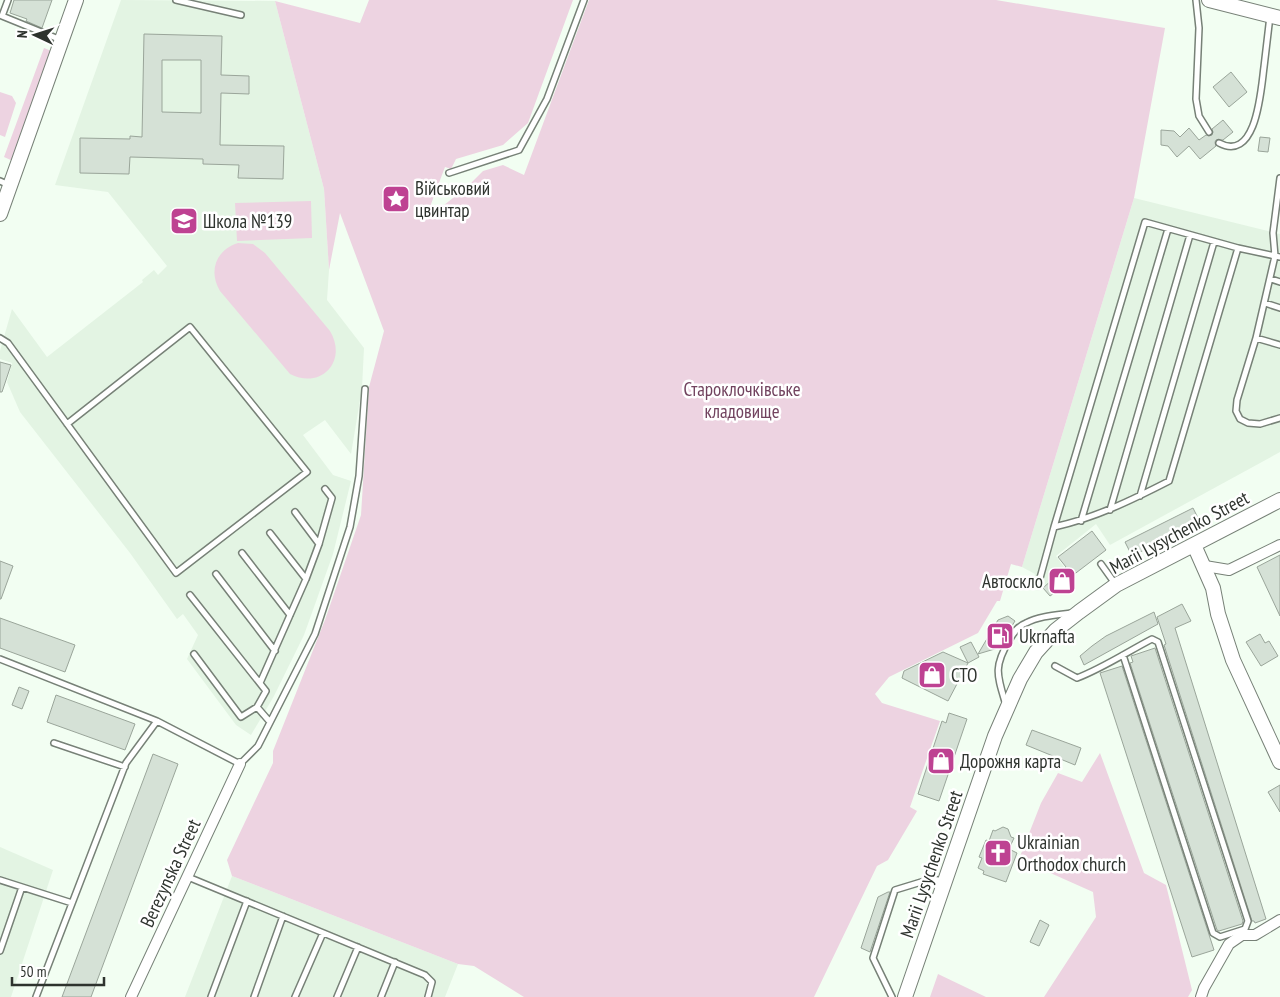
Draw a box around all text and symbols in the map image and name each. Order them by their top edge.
north arrow [10,10,60,60]
text: N [13,30,31,38]
place label: Військовий цвинтар [415,176,490,222]
place icon: Військовий цвинтар [381,184,411,214]
school or university icon: Школа №139 [169,206,199,236]
place label: Школа №139 [203,209,292,233]
park label: Староклочківське кладовище [683,377,801,423]
street label: Marii Lysychenko Street [1105,485,1253,579]
shop icon: Автоскло [1047,566,1077,596]
place label: Автоскло [982,569,1043,593]
fuel station icon: Ukrnafta [985,621,1015,651]
place label: Ukrnafta [1019,624,1075,648]
shop icon: СТО [917,660,947,690]
place label: СТО [951,663,977,687]
shop icon: Дорожня карта [926,746,956,776]
place label: Дорожня карта [960,749,1061,773]
street label: Marii Lysychenko Street [895,786,968,941]
street label: Berezynska Street [134,814,206,931]
place label: Ukrainian Orthodox church [1017,830,1126,876]
church icon: Ukrainian Orthodox church [983,838,1013,868]
scale bar [12,954,105,986]
text: 50 m [20,962,46,981]

